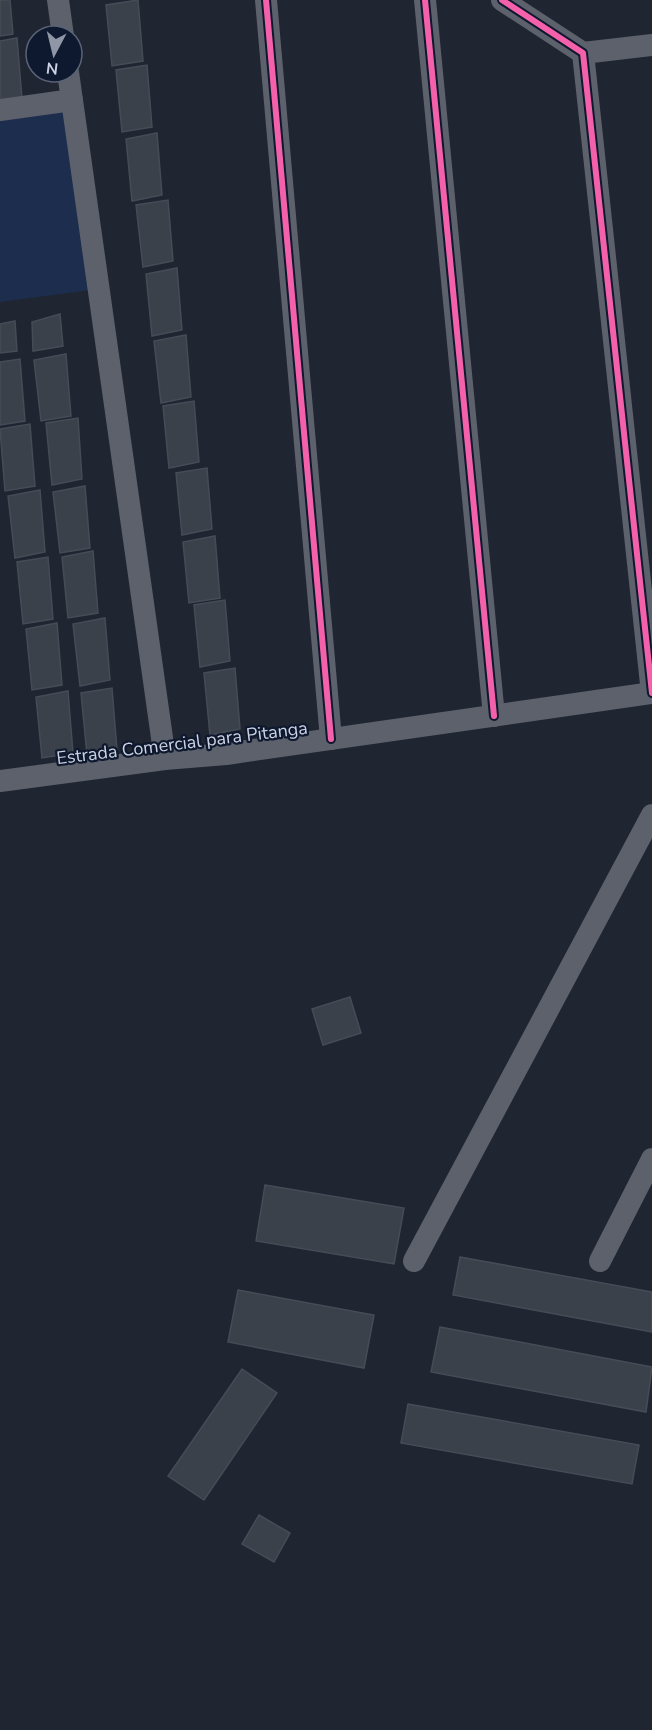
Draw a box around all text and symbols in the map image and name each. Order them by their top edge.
north arrow [24,24,84,84]
text: N [45,56,60,80]
street label: Estrada Comercial para Pitanga [55,716,309,770]

